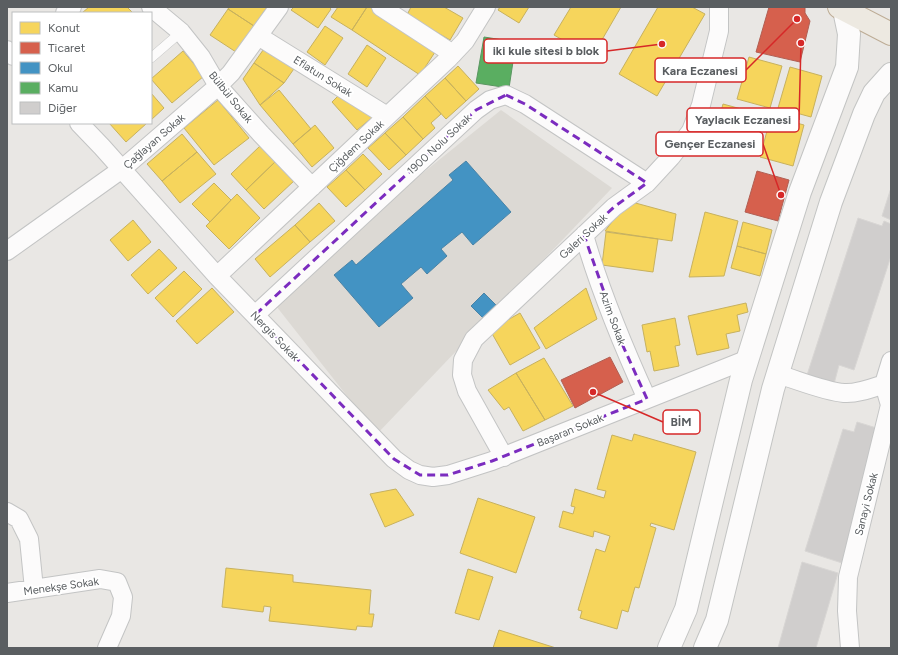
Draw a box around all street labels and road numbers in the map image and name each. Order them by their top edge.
street label: Eflatun Sokak [291,53,355,100]
street label: Bülbül Sokak [206,69,256,126]
street label: Çağlayan Sokak [121,111,188,172]
street label: 1900 Nolu Sokak [405,111,475,177]
street label: Çiğdem Sokak [326,117,387,175]
street label: Galeri Sokak [557,210,610,262]
street label: Azim Sokak [597,289,629,348]
street label: Nergis Sokak [248,309,302,364]
street label: Başaran Sokak [535,411,606,450]
street label: Sanayi Sokak [852,471,881,537]
street label: Menekşe Sokak [23,575,100,598]

